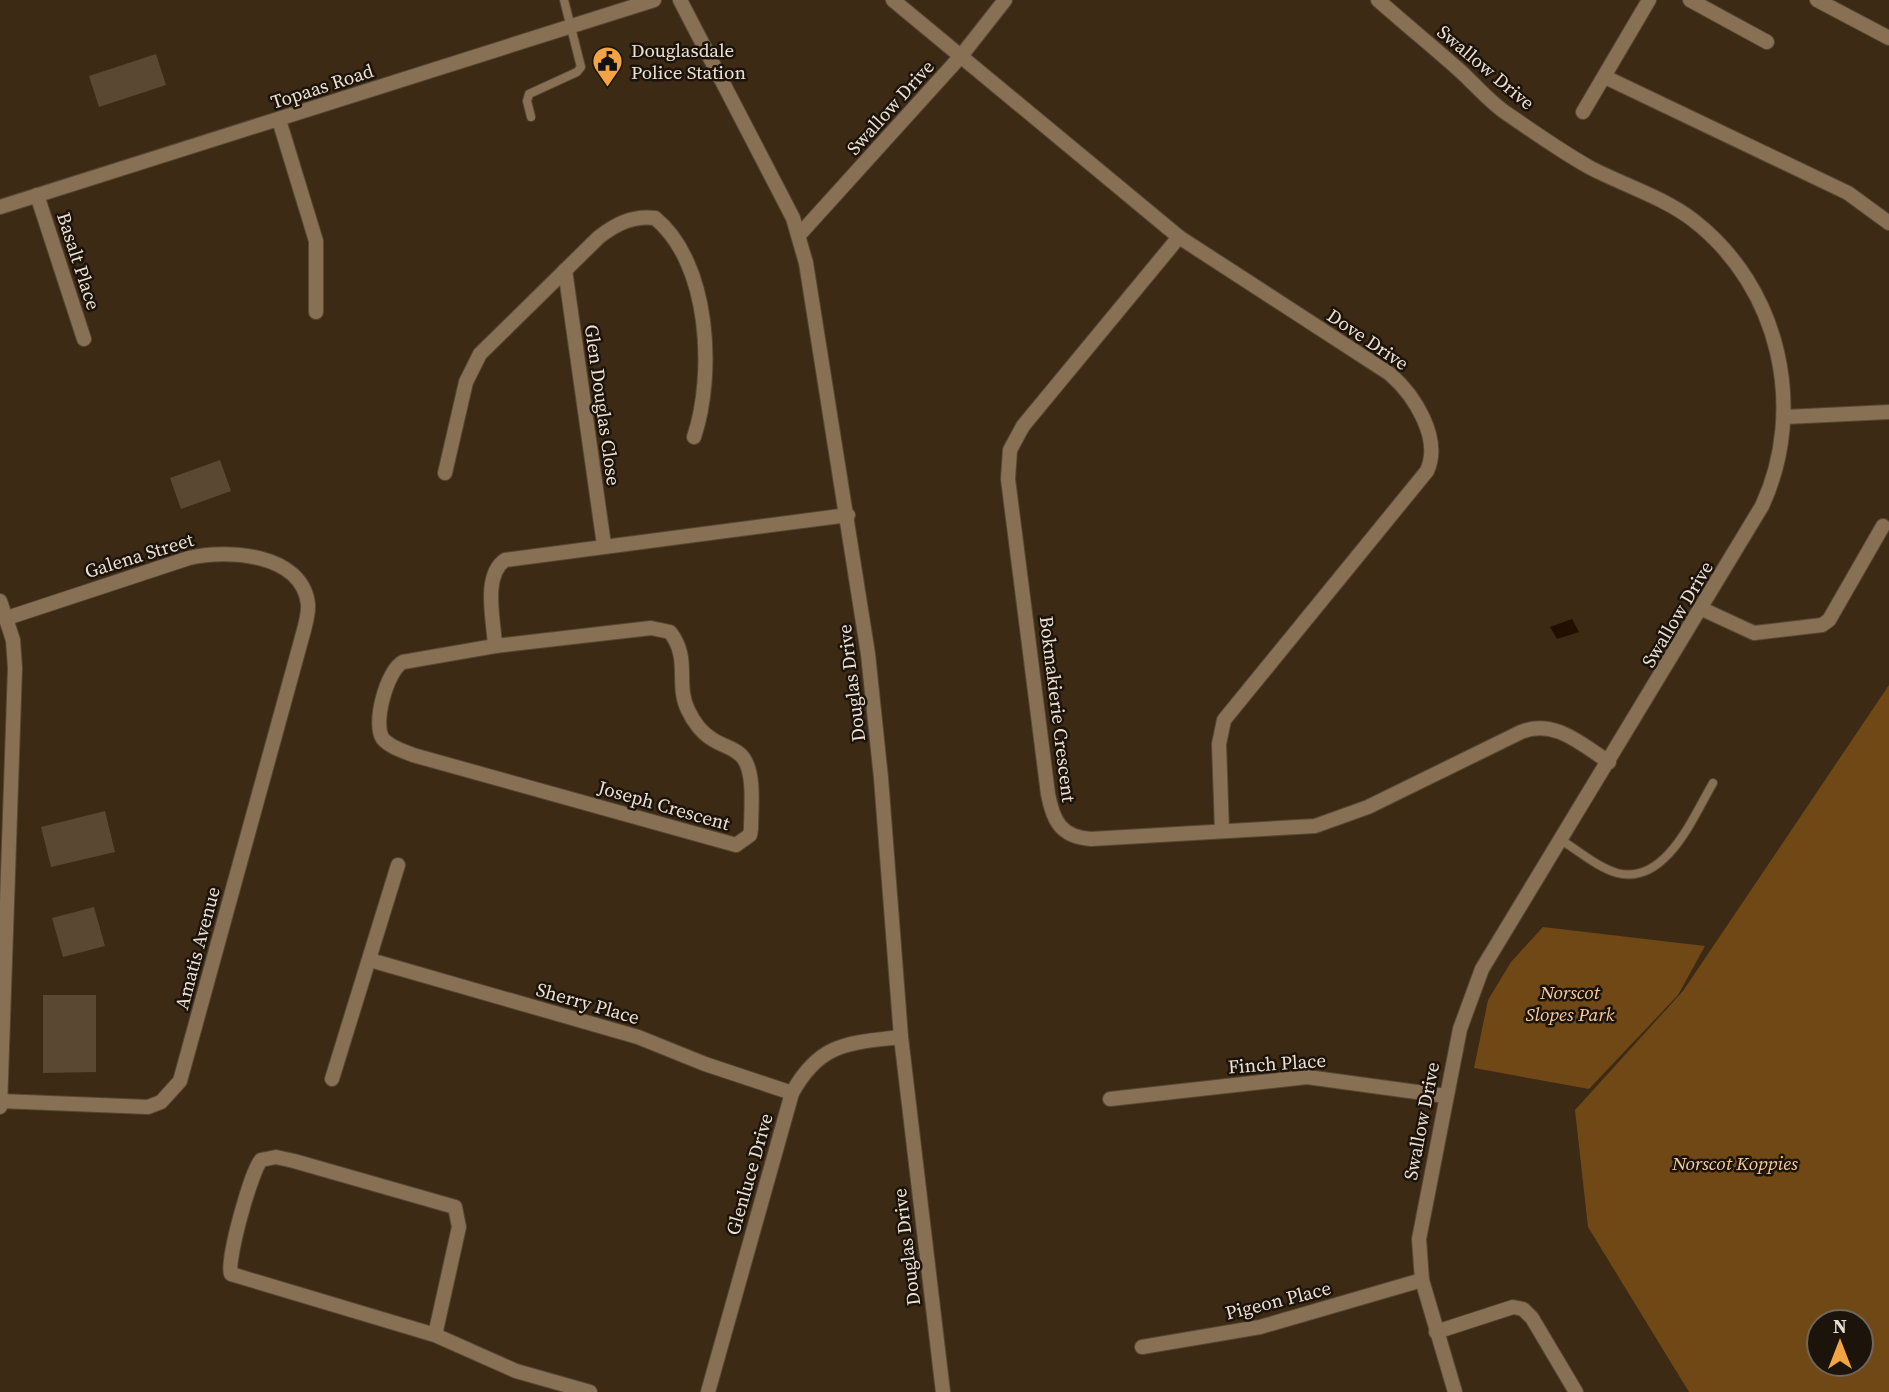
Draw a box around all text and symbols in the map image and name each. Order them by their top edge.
street label: Swallow Drive [1432,19,1540,115]
place label: Douglasdale Police Station [631,37,746,85]
public building icon: Douglasdale Police Station [591,44,625,88]
street label: Swallow Drive [840,54,940,160]
street label: Topaas Road [267,57,377,115]
street label: Basalt Place [51,209,107,313]
street label: Dove Drive [1322,302,1414,376]
street label: Glen Douglas Close [579,323,627,487]
street label: Galena Street [81,526,197,584]
street label: Swallow Drive [1635,556,1719,672]
street label: Bokmakierie Crescent [1034,614,1082,804]
street label: Douglas Drive [831,623,871,743]
street label: Joseph Crescent [594,773,734,836]
street label: Amatis Avenue [168,884,226,1012]
street label: Sherry Place [533,976,643,1030]
park label: Norscot Slopes Park [1525,979,1615,1027]
street label: Finch Place [1227,1047,1327,1079]
street label: Swallow Drive [1397,1060,1445,1182]
street label: Glenluce Drive [719,1110,779,1238]
park label: Norscot Koppies [1671,1150,1798,1176]
street label: Douglas Drive [886,1187,926,1307]
street label: Pigeon Place [1222,1274,1334,1326]
north arrow [1805,1308,1875,1378]
text: N [1833,1313,1847,1339]

